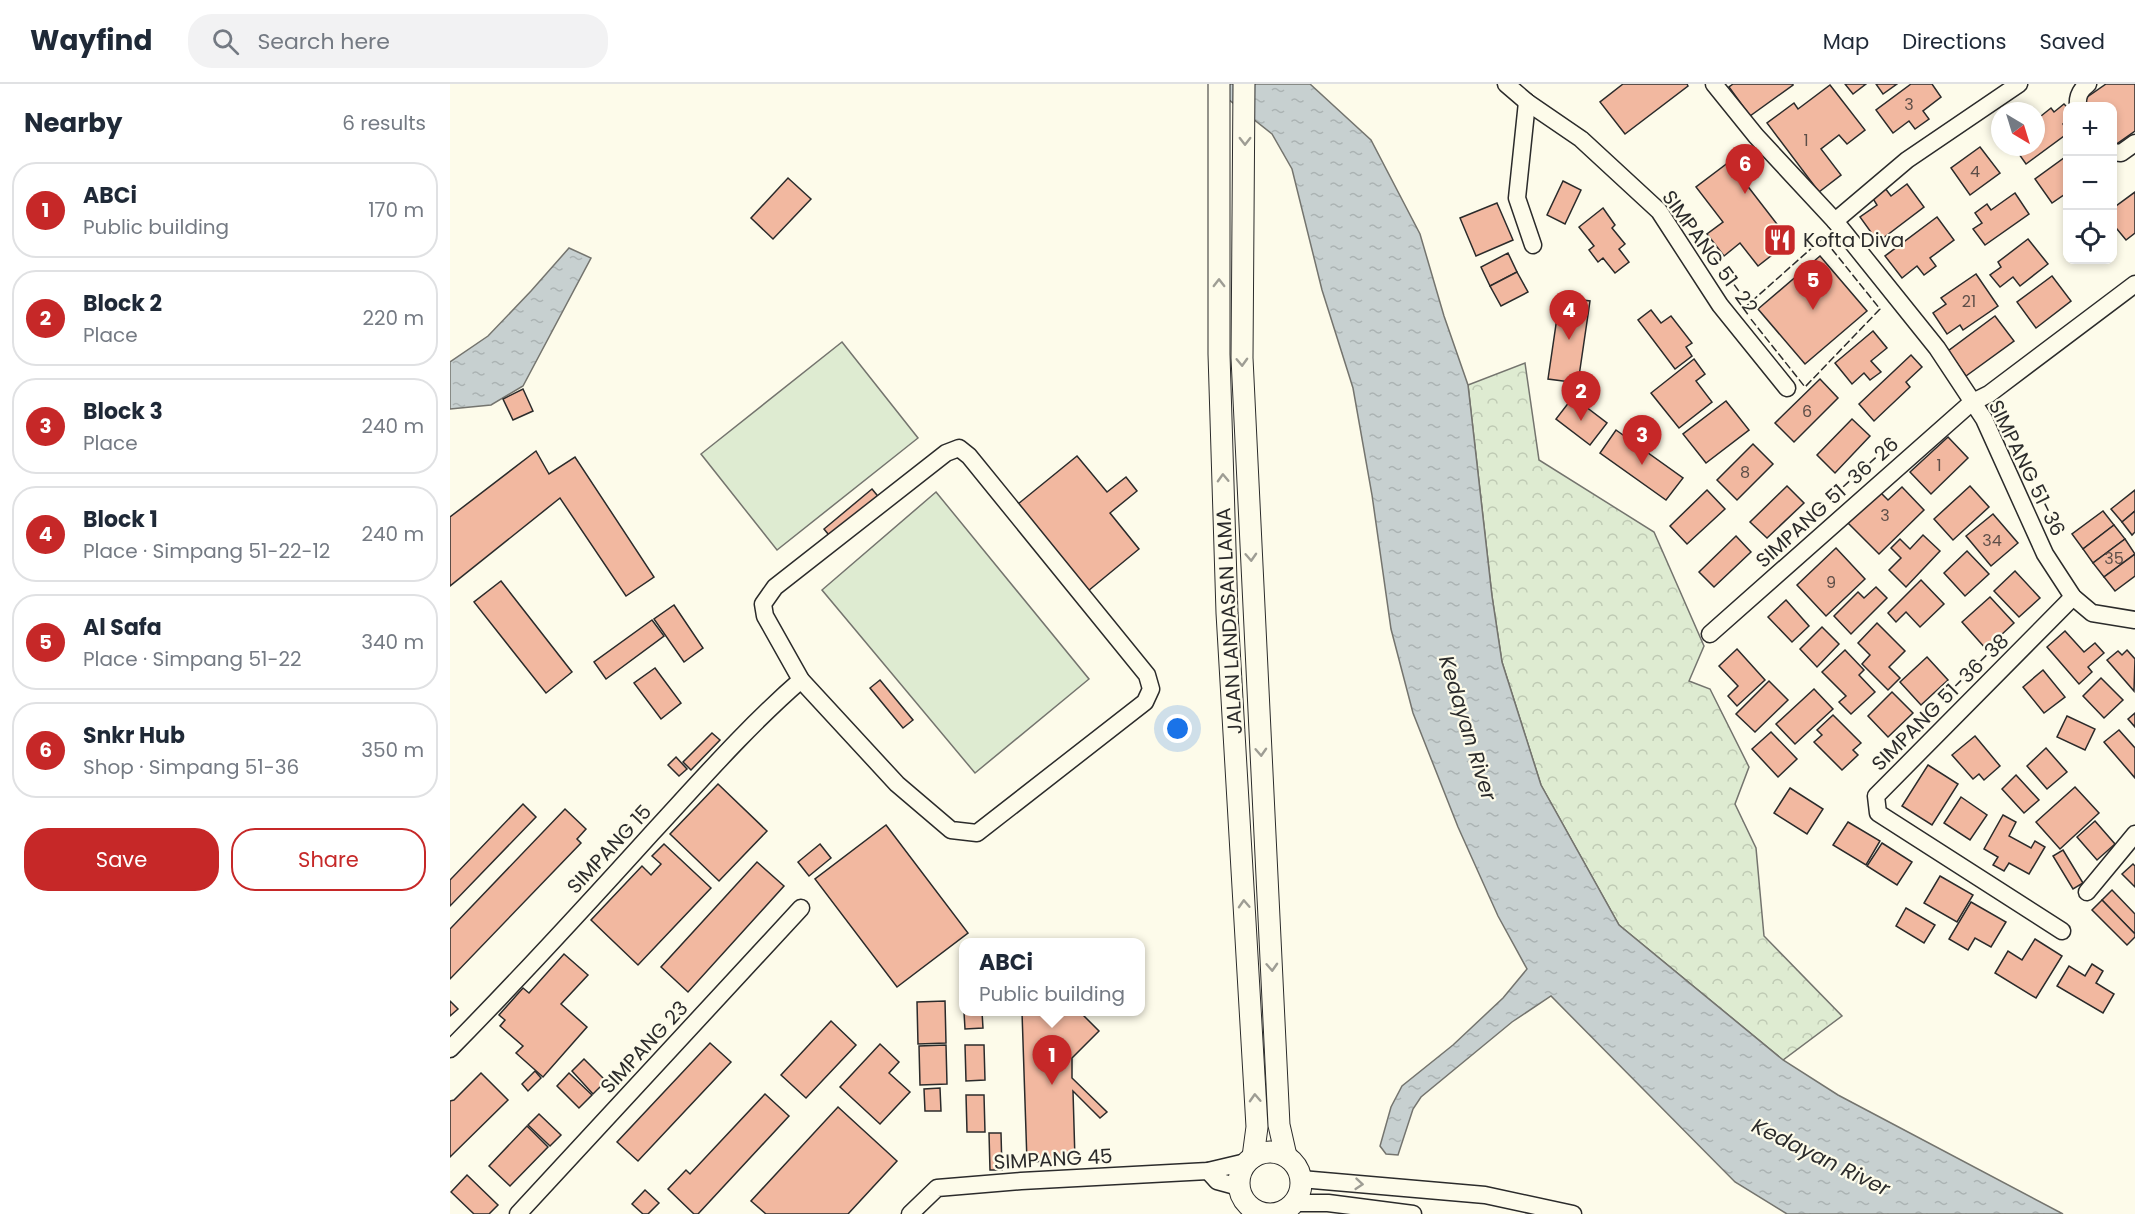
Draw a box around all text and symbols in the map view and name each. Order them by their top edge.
search box [188,14,608,68]
text: Wayfind [30,21,152,60]
icon: search [209,25,242,58]
text: Search here [257,26,390,57]
text: Map [1823,27,1869,56]
text: Directions [1902,27,2006,56]
text: Saved [2039,27,2105,56]
house number: 3 [1904,93,1914,116]
north arrow [1991,102,2045,156]
map controls [2063,102,2117,264]
button: + [2063,102,2117,156]
text: Nearby [24,105,122,141]
text: 6 results [342,109,426,137]
house number: 1 [1803,129,1809,152]
one-way arrow [1239,137,1251,146]
pin: 6 [1726,144,1764,194]
button: − [2063,156,2117,210]
house number: 4 [1970,160,1980,183]
text: ABCi [83,180,137,211]
street label: SIMPANG 51-22 [1656,184,1764,320]
text: 1 [42,196,49,224]
text: 170 m [368,196,424,224]
button: locate [2063,210,2117,264]
text: Public building [83,213,229,241]
restaurant icon: Kofta Diva [1762,222,1798,258]
place label: Kofta Diva [1803,226,1904,254]
pin: 5 [1794,260,1832,310]
one-way arrow [1213,279,1225,288]
text: Block 2 [83,288,162,319]
pin: 4 [1550,290,1588,340]
house number: 21 [1962,290,1976,313]
text: 2 [40,304,51,332]
text: 220 m [363,304,424,332]
text: Place [83,321,138,349]
one-way arrow [1236,357,1249,366]
pin: 2 [1562,372,1600,421]
street label: SIMPANG 51-36 [1982,395,2072,541]
text: Block 3 [83,396,163,427]
house number: 6 [1802,400,1812,423]
text: 3 [39,412,52,440]
text: 240 m [361,412,424,440]
pin: 3 [1622,416,1662,465]
text: Place [83,429,138,457]
street label: SIMPANG 51-36-26 [1751,432,1903,572]
house number: 1 [1936,454,1942,477]
house number: 8 [1740,461,1750,484]
one-way arrow [1216,474,1229,483]
text: Block 1 [83,504,158,535]
house number: 3 [1880,505,1890,525]
street label: JALAN LANDASAN LAMA [1209,507,1249,735]
text: 4 [39,520,52,548]
text: 240 m [361,520,424,548]
house number: 34 [1982,529,2002,552]
text: Place · Simpang 51-22-12 [83,537,330,565]
house number: 35 [2104,547,2124,570]
one-way arrow [1245,552,1258,561]
house number: 9 [1826,571,1836,594]
text: Al Safa [83,612,162,643]
street label: SIMPANG 51-36-38 [1865,627,2015,777]
text: 5 [39,628,52,656]
text: 340 m [361,628,424,656]
text: Place · Simpang 51-22 [83,645,301,673]
water label: Kedayan River [1432,652,1504,805]
your location [1163,714,1192,743]
text: Snkr Hub [83,720,185,751]
text: 6 [39,736,52,764]
text: 350 m [361,736,424,764]
one-way arrow [1254,747,1267,756]
text: Shop · Simpang 51-36 [83,753,299,781]
street label: SIMPANG 15 [560,798,658,900]
button: Save [24,828,219,891]
button: Share [231,828,426,891]
one-way arrow [1237,899,1250,908]
popup [959,938,1145,1016]
text: ABCi [979,947,1033,978]
one-way arrow [1265,963,1278,972]
text: Public building [979,980,1125,1008]
street label: SIMPANG 23 [594,995,694,1099]
pin: 1 [1032,1036,1072,1085]
one-way arrow [1249,1094,1262,1103]
water label: Kedayan River [1747,1111,1896,1203]
street label: SIMPANG 45 [993,1142,1113,1176]
one-way arrow [1354,1177,1363,1190]

